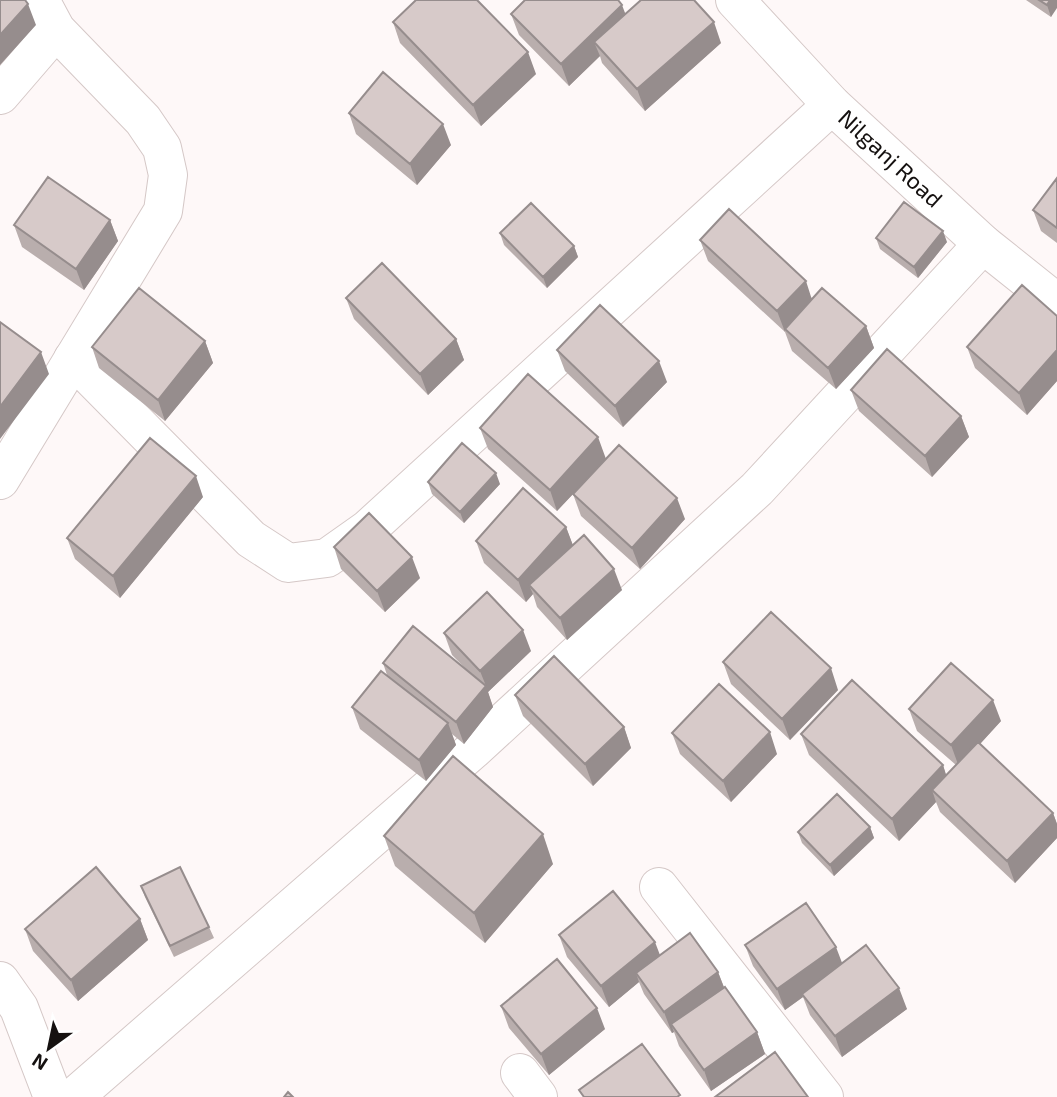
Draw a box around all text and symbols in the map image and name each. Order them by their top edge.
street label: Nilganj Road [833,103,949,213]
north arrow [14,1013,84,1083]
text: N [27,1049,51,1076]

